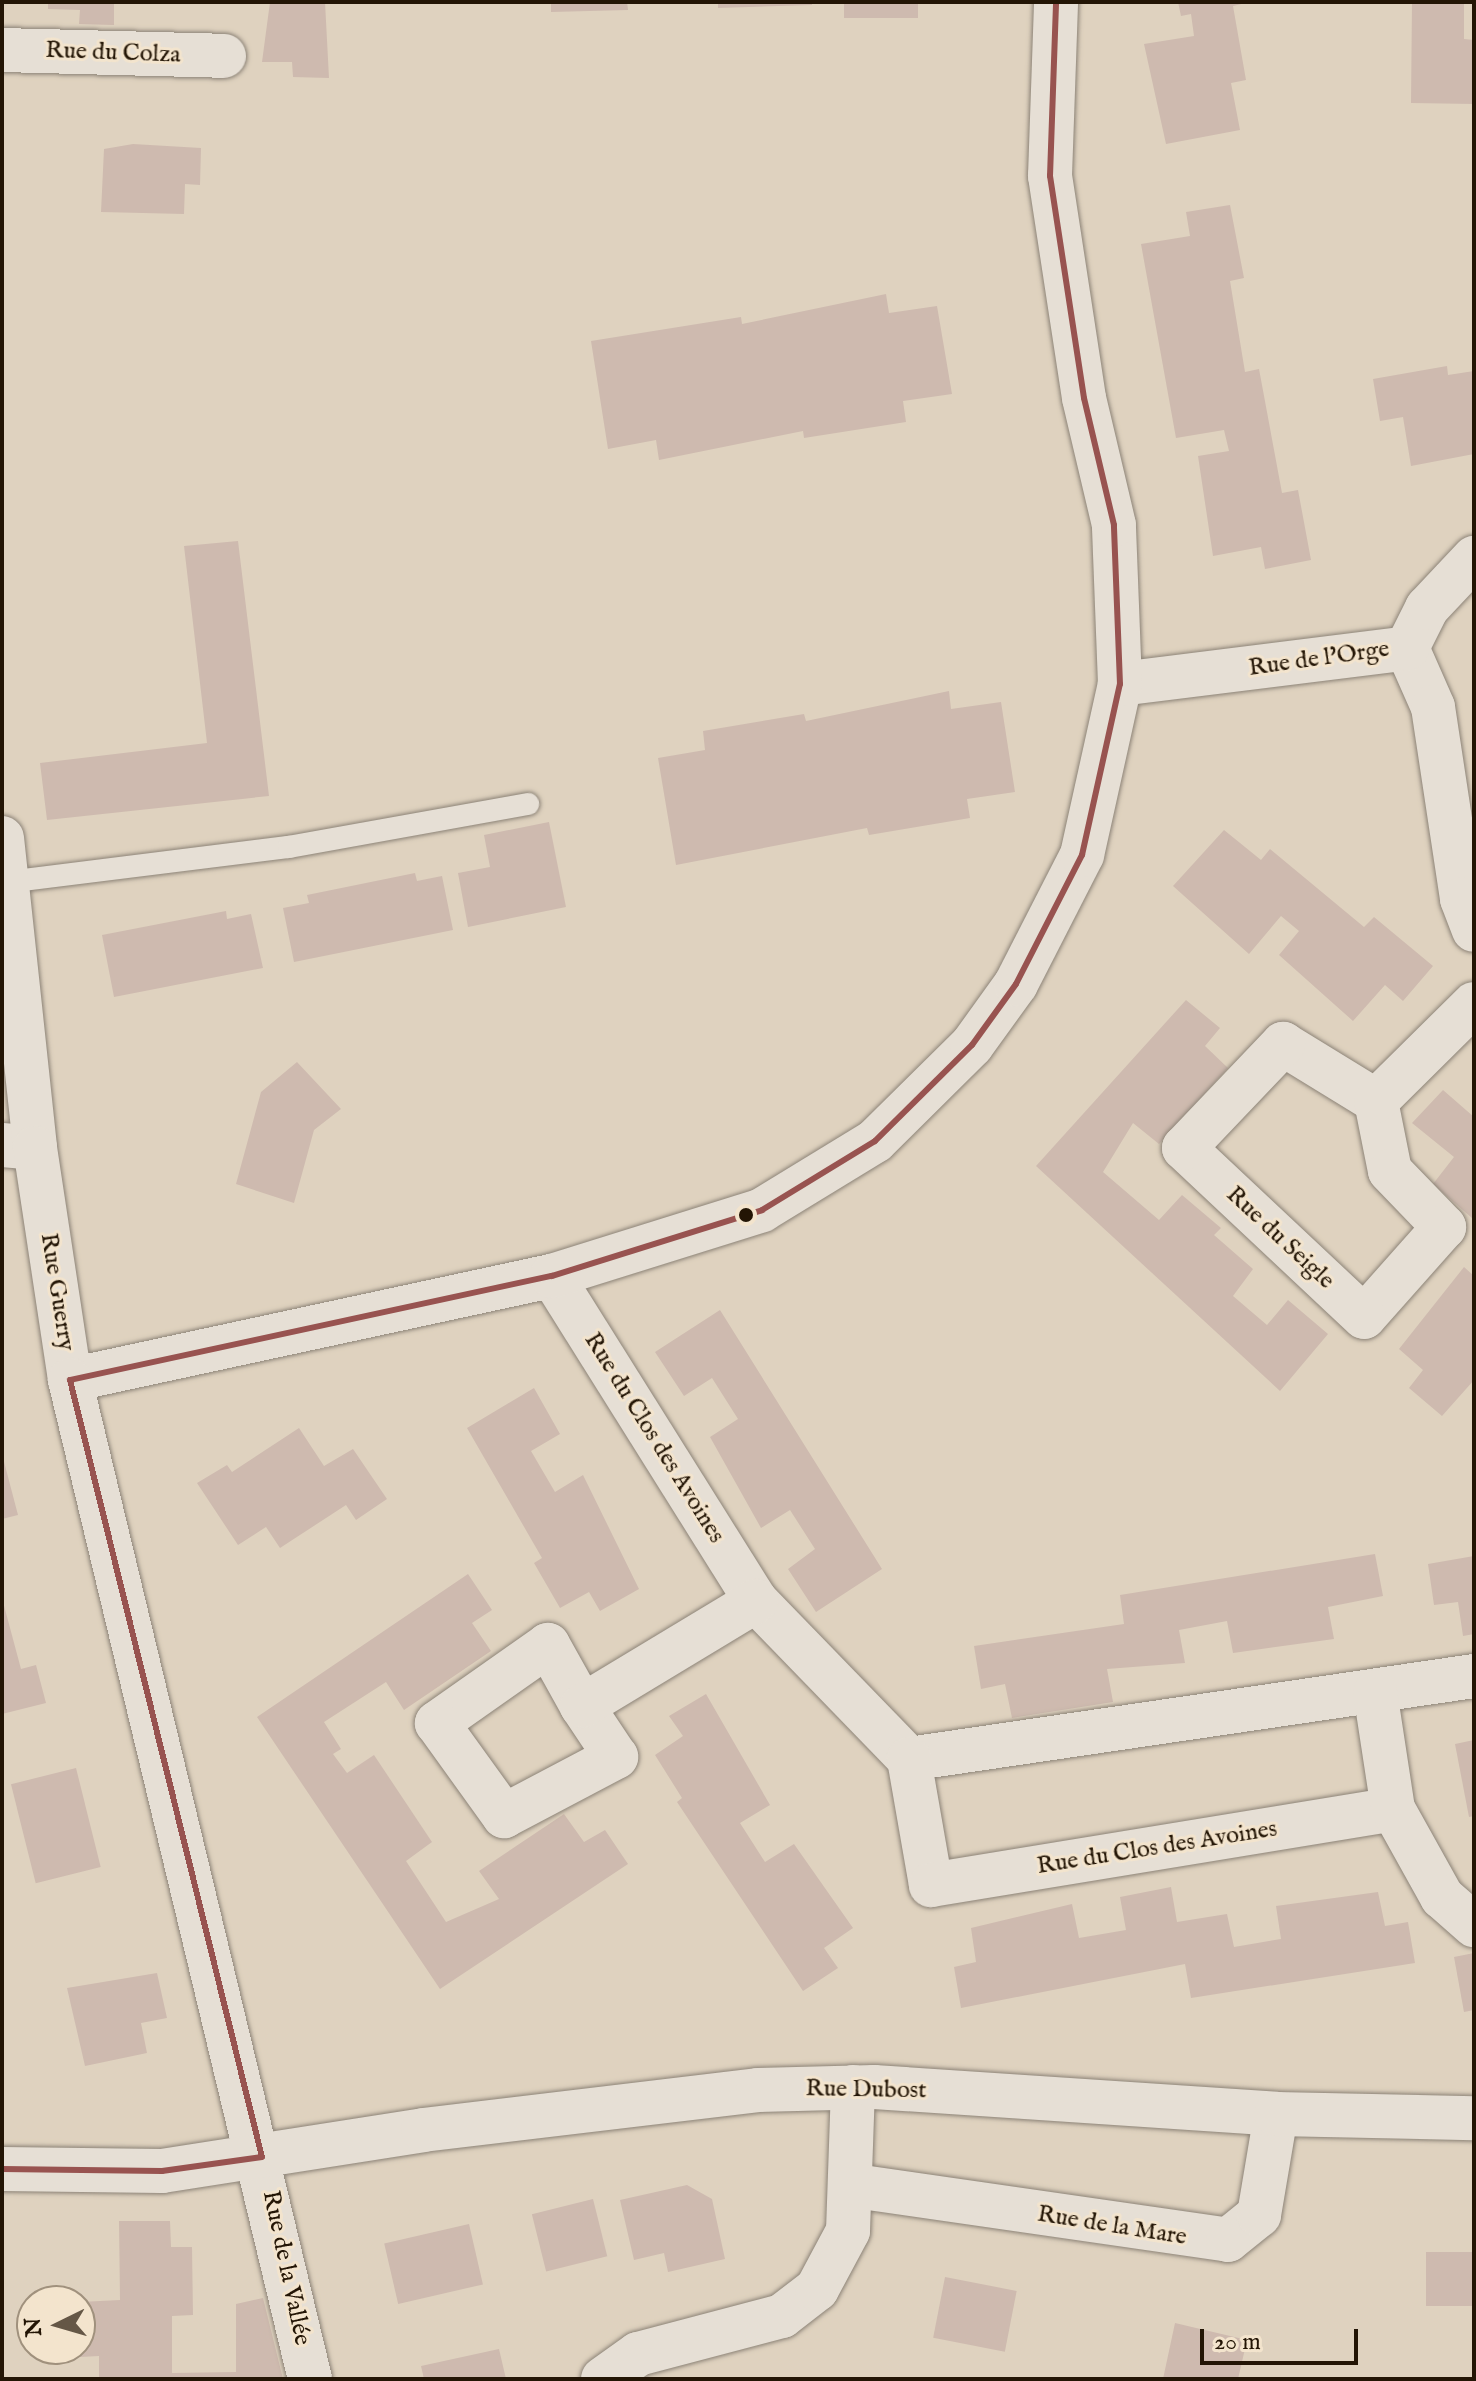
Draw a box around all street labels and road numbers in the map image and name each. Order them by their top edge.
street label: Rue du Colza [45,36,181,70]
street label: Rue de l'Orge [1247,635,1391,683]
street label: Rue du Seigle [1220,1181,1340,1295]
street label: Rue Guerry [33,1231,81,1353]
street label: Rue du Clos des Avoines [577,1327,731,1549]
street label: Rue du Clos des Avoines [1035,1815,1279,1881]
street label: Rue Dubost [805,2075,927,2105]
street label: Rue de la Vallée [256,2188,316,2348]
street label: Rue de la Mare [1035,2200,1189,2252]

